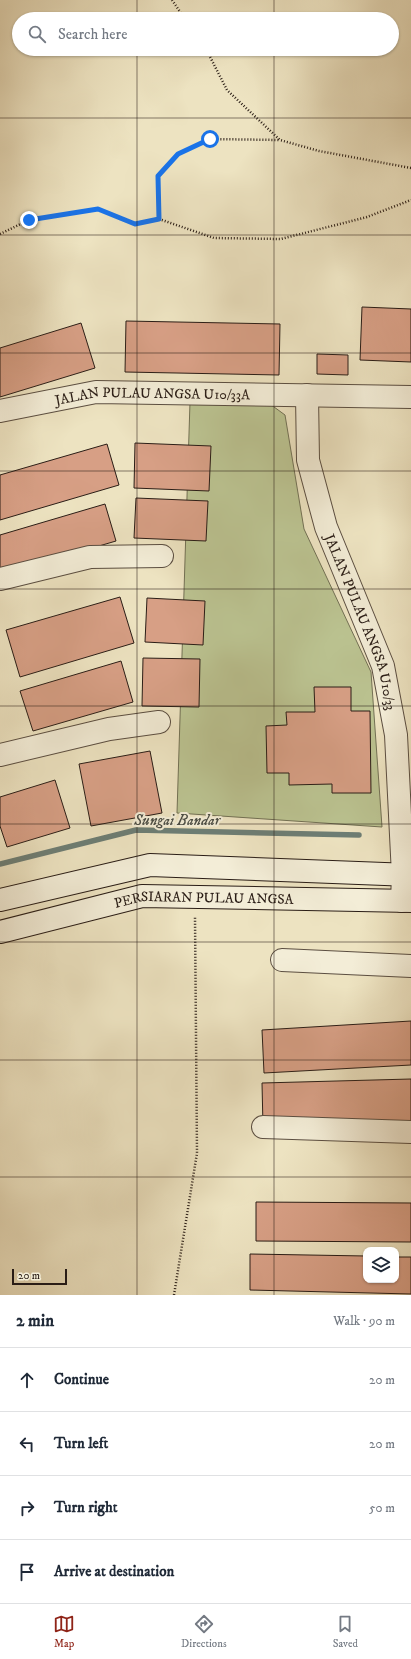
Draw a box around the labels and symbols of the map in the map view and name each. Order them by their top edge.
route start [201,130,219,148]
route end [20,211,38,229]
street label: JALAN PULAU ANGSA U10/33A [51,383,251,410]
street label: JALAN PULAU ANGSA U10/33 [319,530,399,712]
water label: Sungai Bandar [133,811,222,830]
street label: PERSIARAN PULAU ANGSA [112,888,295,913]
scale bar [12,1267,67,1286]

